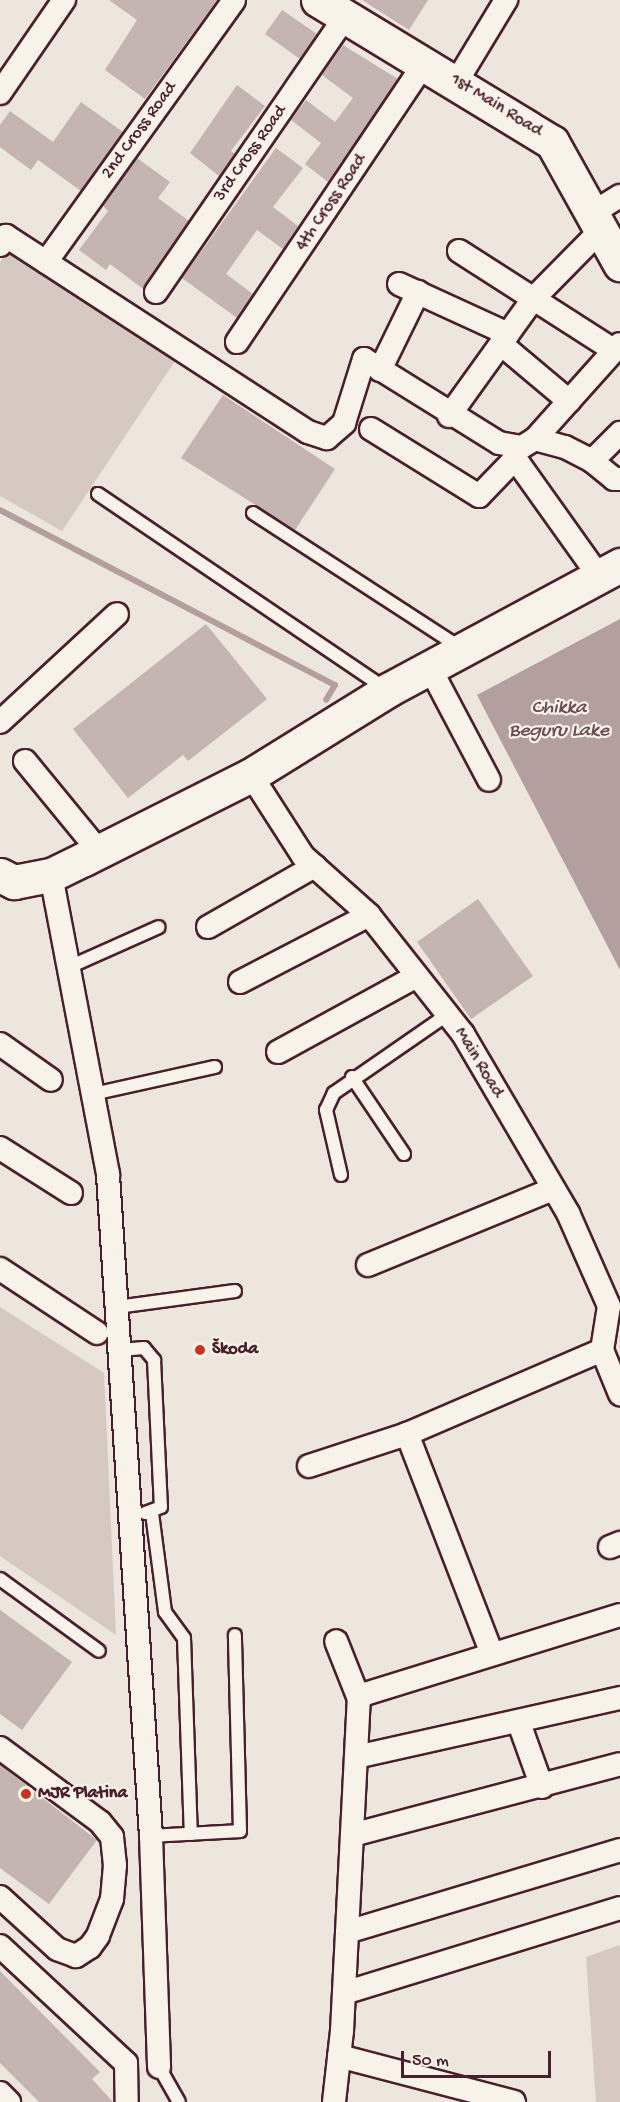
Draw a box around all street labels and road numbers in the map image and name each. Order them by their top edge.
street label: 1st Main Road [446,69,546,143]
street label: 2nd Cross Road [98,78,182,184]
street label: 3rd Cross Road [210,102,292,206]
street label: 4th Cross Road [292,150,372,256]
street label: Main Road [449,1024,507,1102]

